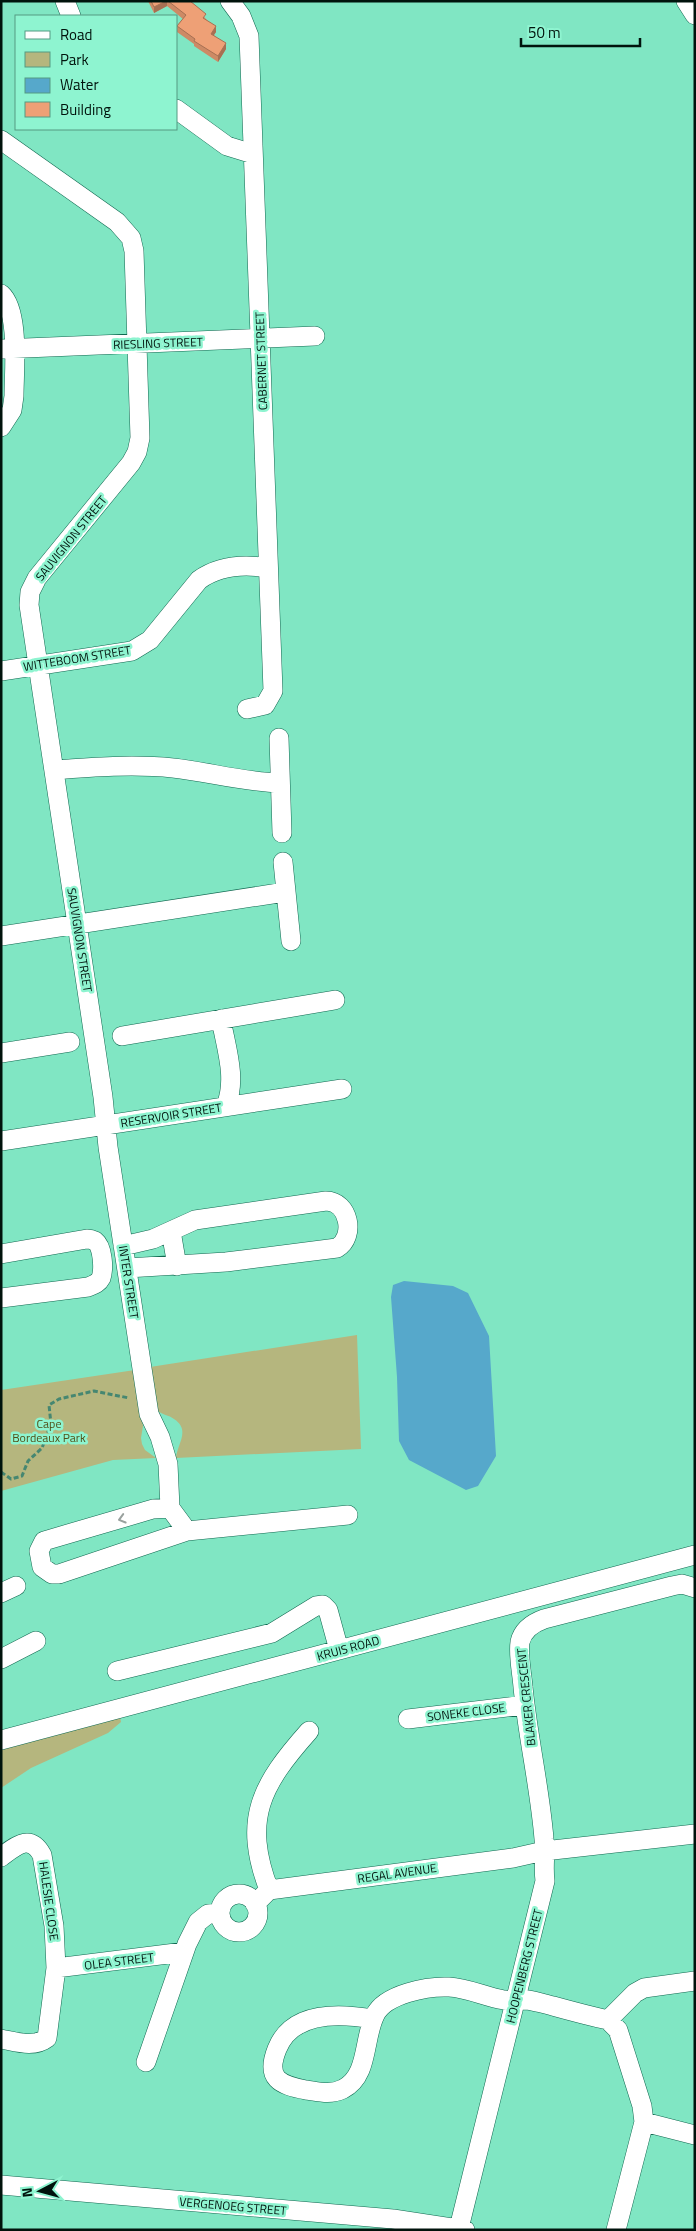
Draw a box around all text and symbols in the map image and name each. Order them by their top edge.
legend [15,15,178,130]
scale bar [521,15,640,47]
text: 50 m [528,21,561,44]
text: Road [60,23,92,46]
text: Park [60,48,89,71]
text: Water [60,73,99,96]
text: Building [60,98,111,121]
street label: CABERNET STREET [250,311,272,411]
street label: RIESLING STREET [113,332,204,354]
street label: SAUVIGNON STREET [31,491,112,585]
street label: WITTEBOOM STREET [22,640,133,676]
street label: SAUVIGNON STREET [62,887,98,994]
street label: RESERVOIR STREET [119,1098,224,1132]
street label: INTER STREET [114,1244,144,1321]
park label: Cape Bordeaux Park [12,1414,86,1447]
one-way arrow [119,1513,127,1523]
street label: KRUIS ROAD [315,1630,382,1665]
street label: BLAKER CRESCENT [511,1646,541,1747]
street label: SONEKE CLOSE [426,1698,506,1726]
street label: REGAL AVENUE [356,1858,438,1888]
street label: HALESIE CLOSE [34,1860,64,1942]
street label: HOOPENBERG STREET [501,1906,548,2025]
street label: OLEA STREET [83,1947,156,1975]
north arrow [15,2166,65,2216]
text: N [16,2186,38,2198]
street label: VERGENOEG STREET [179,2192,288,2220]

